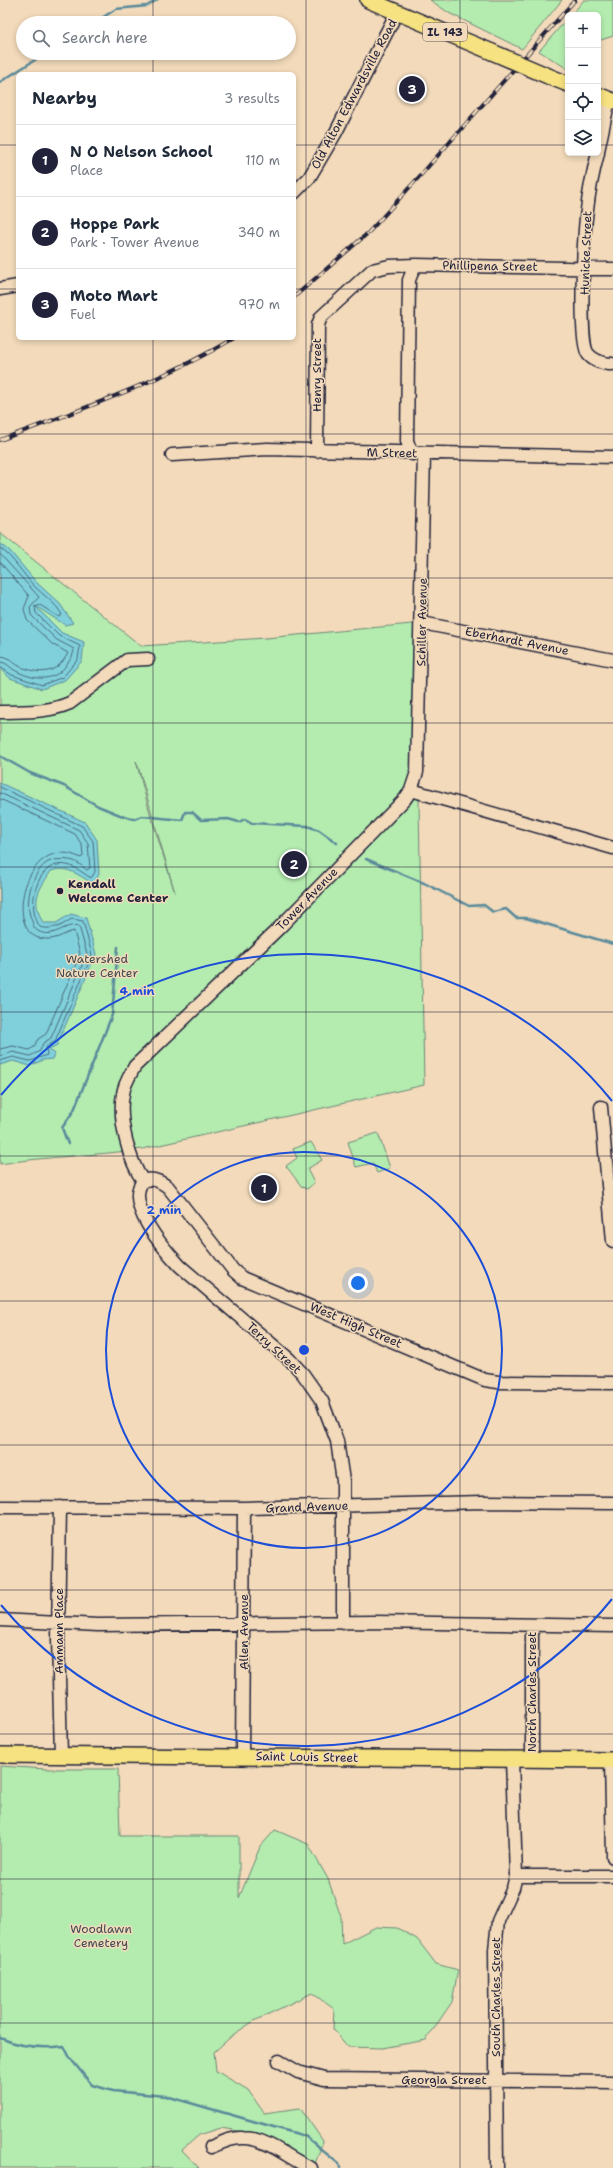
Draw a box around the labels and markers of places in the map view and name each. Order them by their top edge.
pin: 3 [399,74,425,104]
pin: 2 [281,849,307,879]
place label: Kendall Welcome Center [68,876,169,906]
marker: Kendall Welcome Center [55,886,65,896]
pin: 1 [251,1173,277,1203]
centre of rings [297,1343,311,1357]

